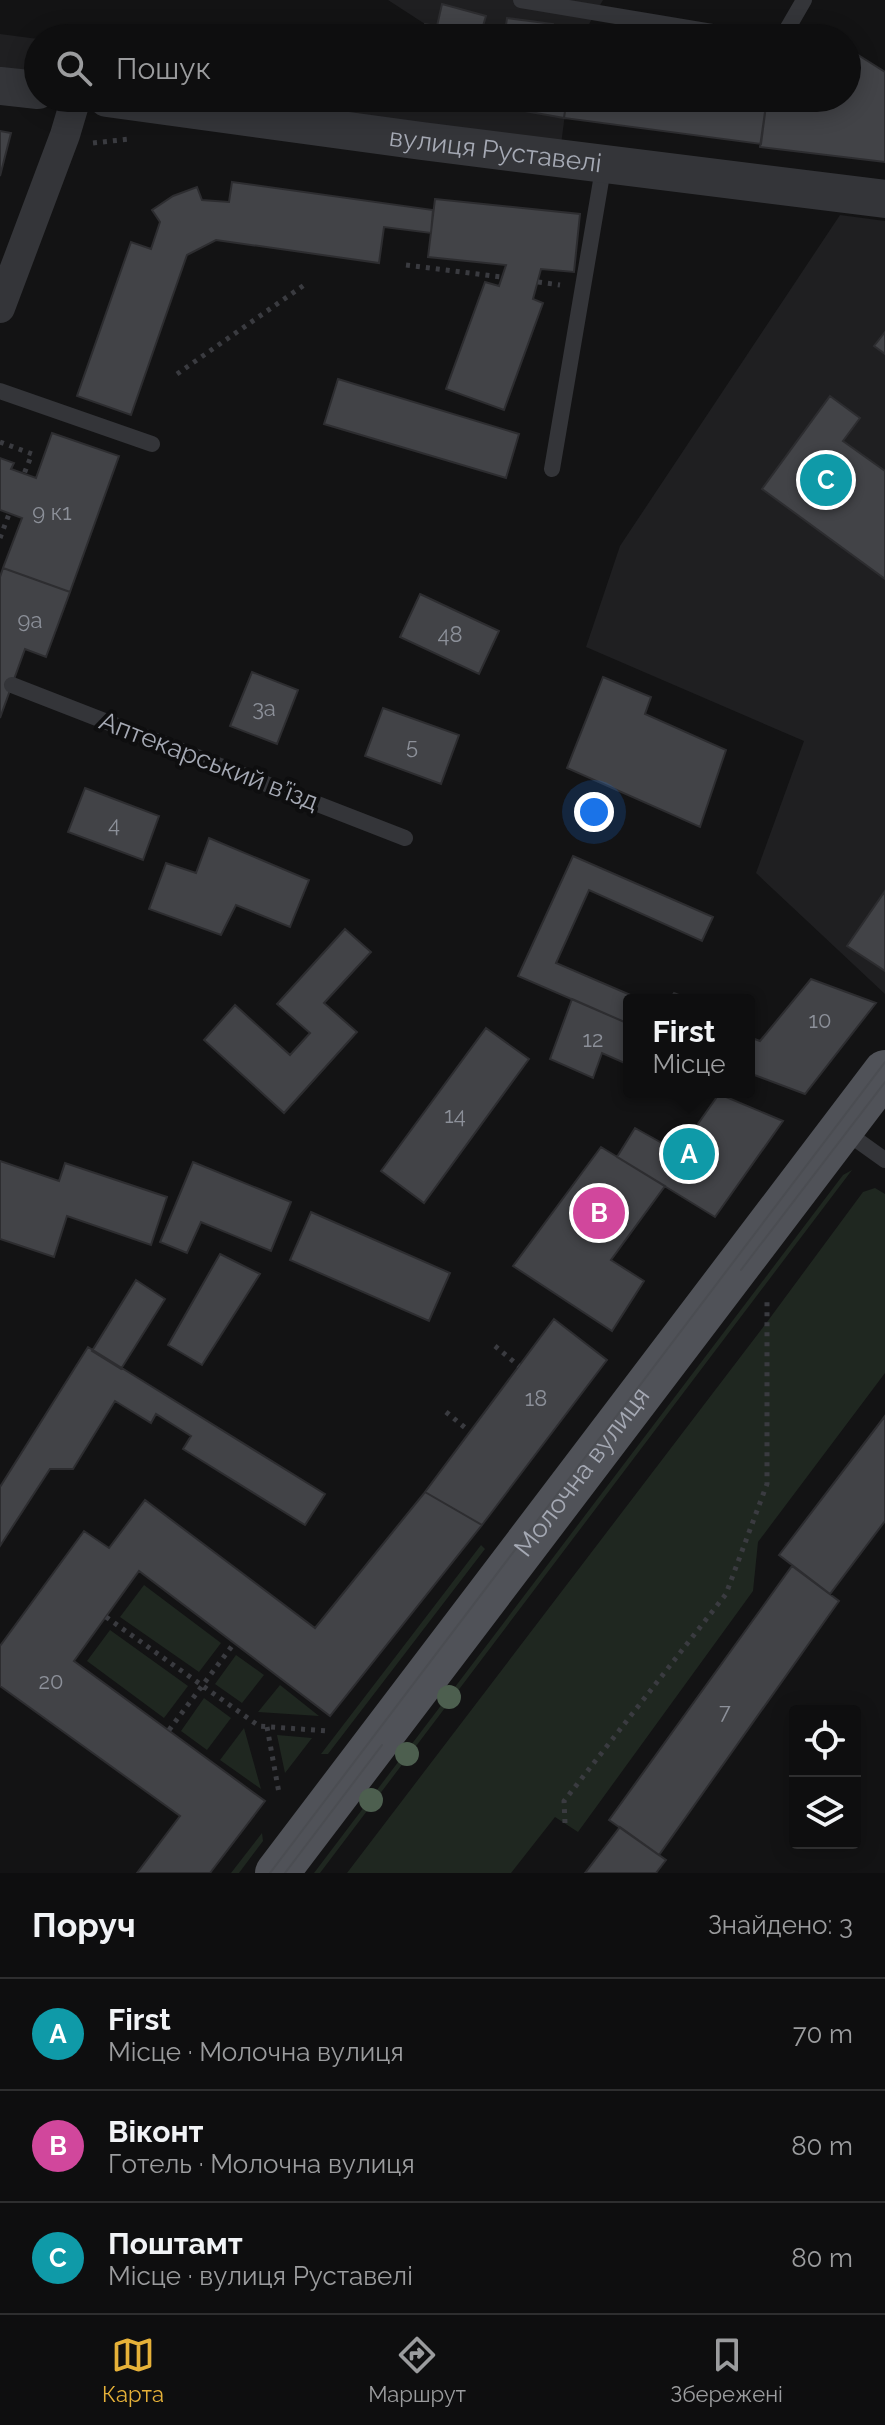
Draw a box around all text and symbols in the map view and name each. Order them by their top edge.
search box [24,24,861,112]
icon: search [52,46,96,90]
text: Пошук [116,51,211,86]
street label: вулиця Руставелі [388,122,603,178]
pin: C [800,450,852,510]
house number: 9 к1 [32,499,72,525]
house number: 9а [18,607,42,633]
house number: 48 [437,621,463,647]
house number: 3а [252,695,276,721]
street label: Аптекарський в’їзд [95,705,323,817]
house number: 5 [406,733,418,759]
your location [574,792,614,832]
house number: 4 [108,811,120,837]
popup [623,994,755,1098]
house number: 10 [809,1007,831,1033]
text: First [652,1014,715,1049]
house number: 12 [583,1026,603,1052]
text: Місце [652,1049,726,1079]
house number: 14 [444,1102,466,1128]
pin: A [663,1124,715,1184]
pin: B [573,1183,625,1243]
street label: Молочна вулиця [508,1381,656,1562]
house number: 18 [525,1385,547,1411]
house number: 20 [39,1668,63,1694]
house number: 7 [719,1698,731,1724]
map controls [789,1705,861,1849]
button: locate [789,1705,861,1777]
button: layers [789,1777,861,1849]
text: Поруч [32,1905,136,1945]
text: Знайдено: 3 [708,1910,853,1940]
text: First [108,2002,171,2037]
text: A [49,2019,67,2049]
text: 70 m [793,2019,853,2049]
text: Місце · Молочна вулиця [108,2037,404,2067]
text: Віконт [108,2114,204,2149]
text: B [49,2131,67,2161]
text: 80 m [791,2131,853,2161]
text: Готель · Молочна вулиця [108,2149,415,2179]
text: Поштамт [108,2226,243,2261]
text: C [49,2243,67,2273]
text: 80 m [791,2243,853,2273]
text: Місце · вулиця Руставелі [108,2261,413,2291]
tab: Карта [102,2333,164,2407]
tab: Маршрут [368,2333,466,2407]
tab: Збережені [670,2333,783,2407]

